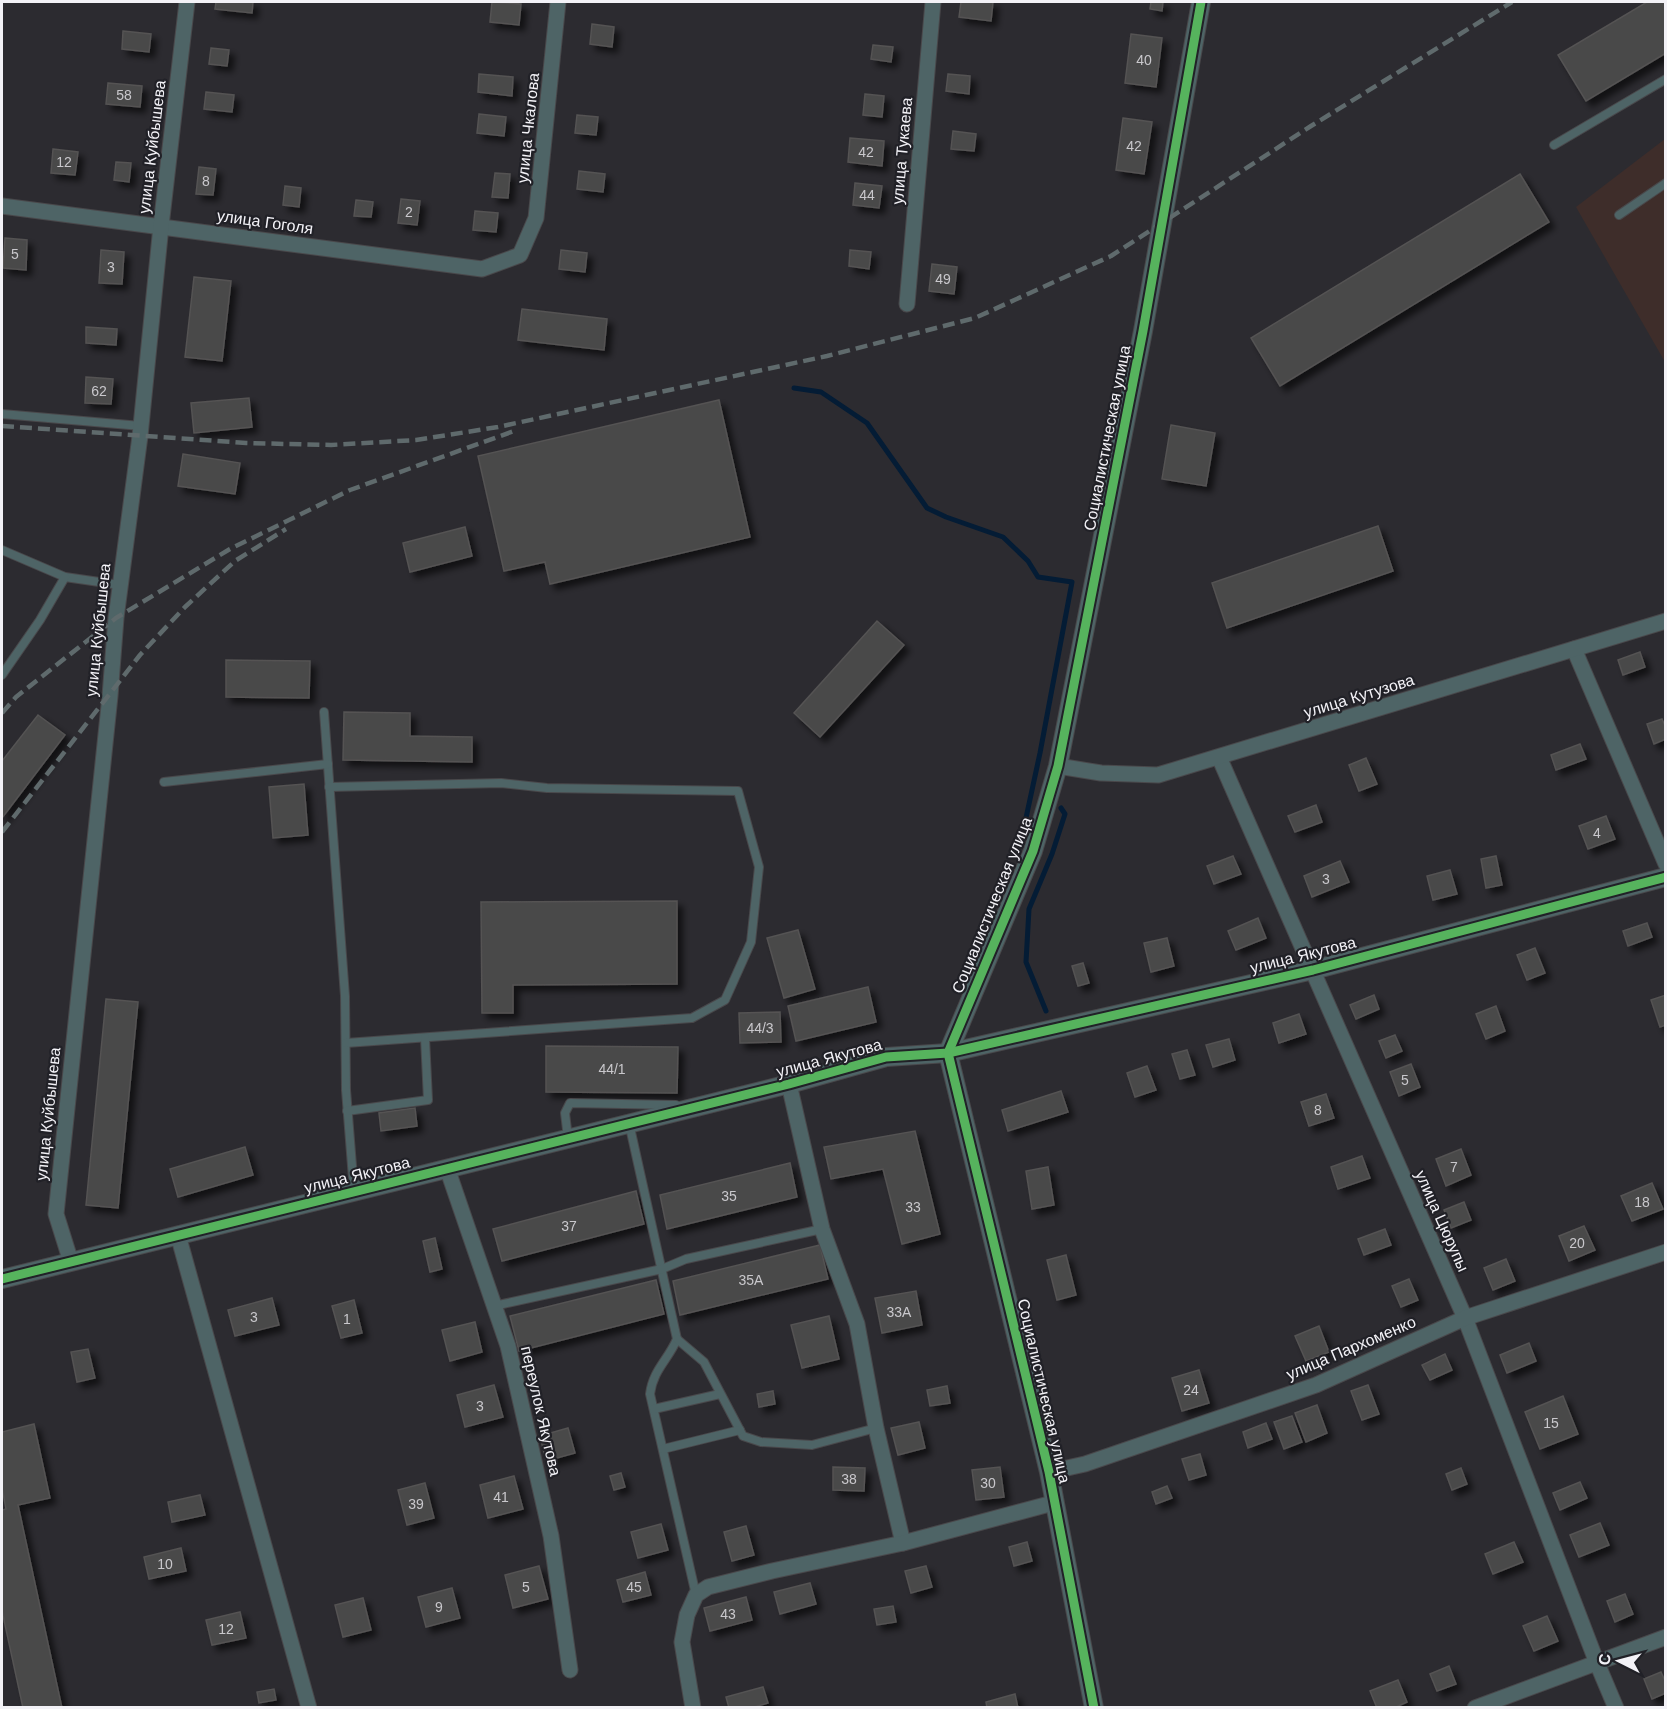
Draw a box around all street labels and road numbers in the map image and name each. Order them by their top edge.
street label: улица Чкалова [514,72,542,184]
street label: улица Куйбышева [135,79,169,215]
street label: улица Тукаева [889,97,915,205]
street label: улица Гоголя [216,207,314,237]
street label: Социалистическая улица [1081,344,1133,532]
street label: улица Куйбышева [83,562,113,698]
street label: улица Кутузова [1302,671,1416,721]
street label: Социалистическая улица [949,814,1035,996]
street label: улица Якутова [1248,934,1358,976]
street label: улица Якутова [774,1036,884,1080]
street label: улица Куйбышева [33,1046,63,1182]
street label: улица Якутова [302,1154,412,1196]
street label: улица Цюрупы [1412,1168,1472,1274]
street label: Социалистическая улица [1015,1297,1074,1485]
street label: улица Пархоменко [1284,1313,1418,1383]
street label: переулок Якутова [518,1344,564,1478]

